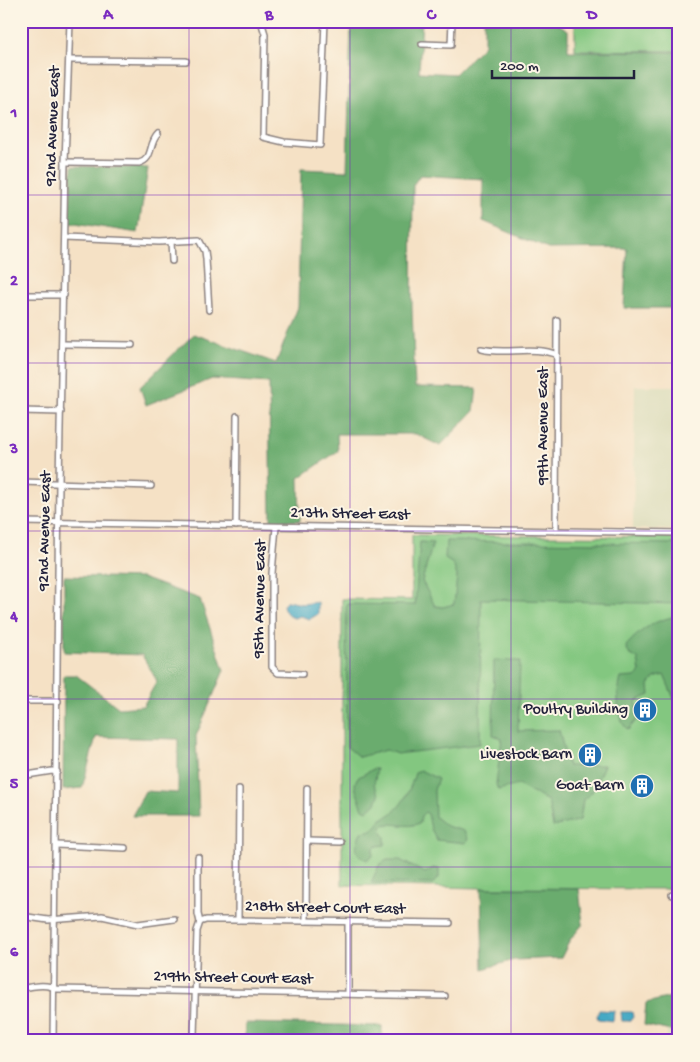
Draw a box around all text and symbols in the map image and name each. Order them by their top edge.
text: A [102,7,114,26]
text: B [264,7,274,26]
text: C [426,7,437,26]
text: D [585,7,598,26]
scale bar [492,48,635,80]
text: 200 m [500,58,539,76]
street label: 92nd Avenue East [42,64,66,187]
text: 1 [10,105,17,124]
text: 2 [10,273,18,292]
street label: 99th Avenue East [535,365,554,486]
text: 3 [9,441,18,460]
street label: 92nd Avenue East [35,469,57,592]
street label: 213th Street East [290,504,411,526]
street label: 95th Avenue East [250,538,272,659]
text: 4 [9,609,18,628]
building icon: Poultry Building [632,697,658,723]
place label: Poultry Building [523,701,628,720]
building icon: Livestock Barn [577,742,603,768]
place label: Livestock Barn [480,746,572,765]
building icon: Goat Barn [629,773,655,799]
text: 5 [10,776,19,795]
place label: Goat Barn [556,777,624,796]
street label: 218th Street Court East [245,898,407,920]
text: 6 [10,944,19,963]
street label: 219th Street Court East [153,968,314,990]

